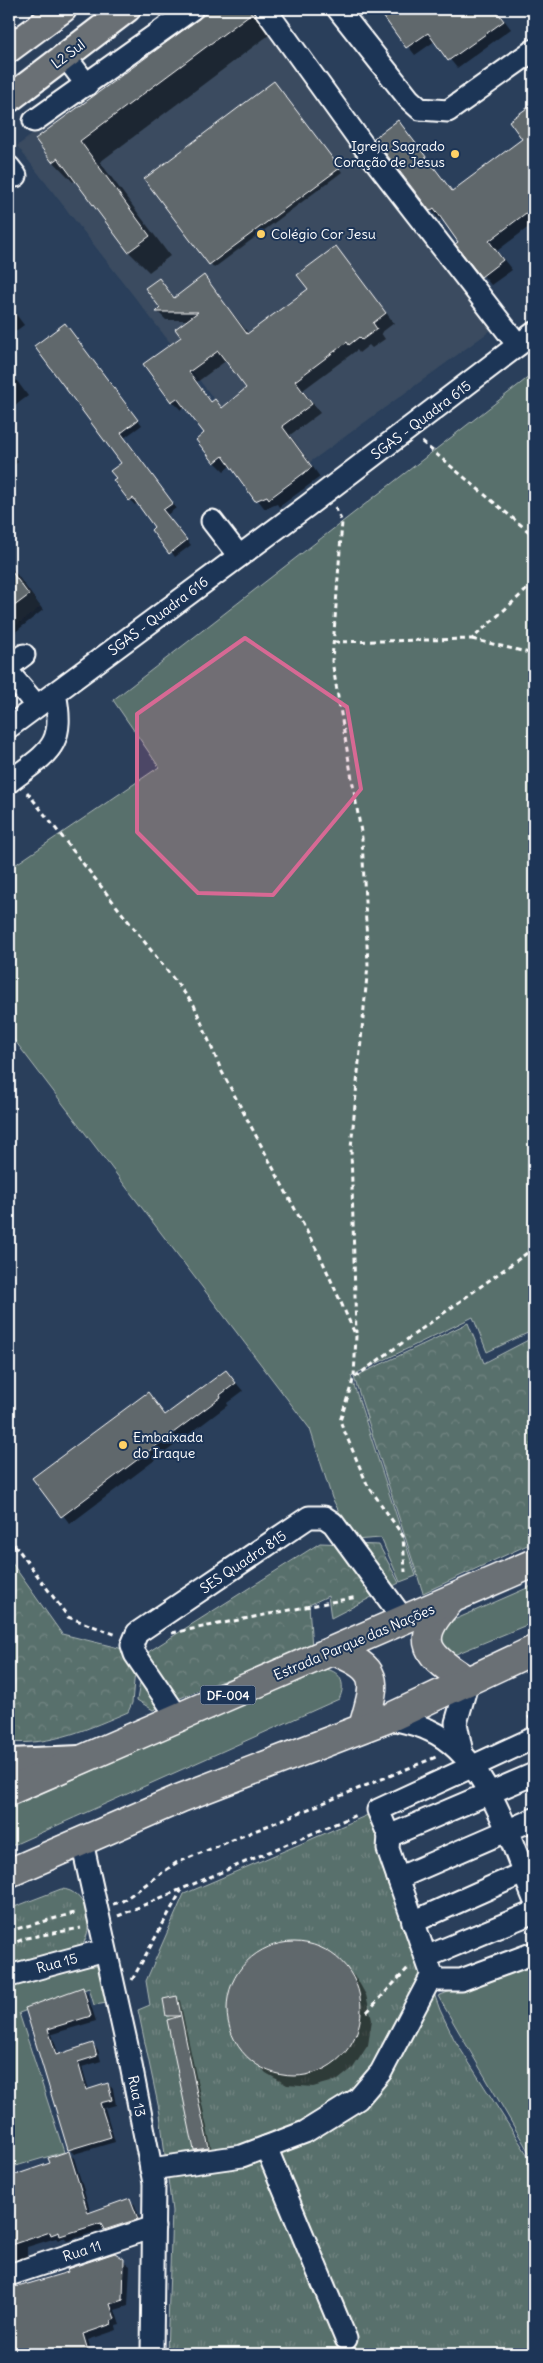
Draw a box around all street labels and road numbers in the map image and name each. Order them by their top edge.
street label: L2 Sul [48,35,88,73]
street label: SGAS - Quadra 615 [367,376,475,464]
street label: SGAS - Quadra 616 [104,572,212,660]
street label: SES Quadra 815 [196,1526,290,1598]
street label: Estrada Parque das Nações [271,1600,437,1684]
road number: DF-004 [200,1686,256,1704]
street label: Rua 15 [34,1949,80,1977]
street label: Rua 13 [124,2074,150,2118]
street label: Rua 11 [60,2236,104,2266]

